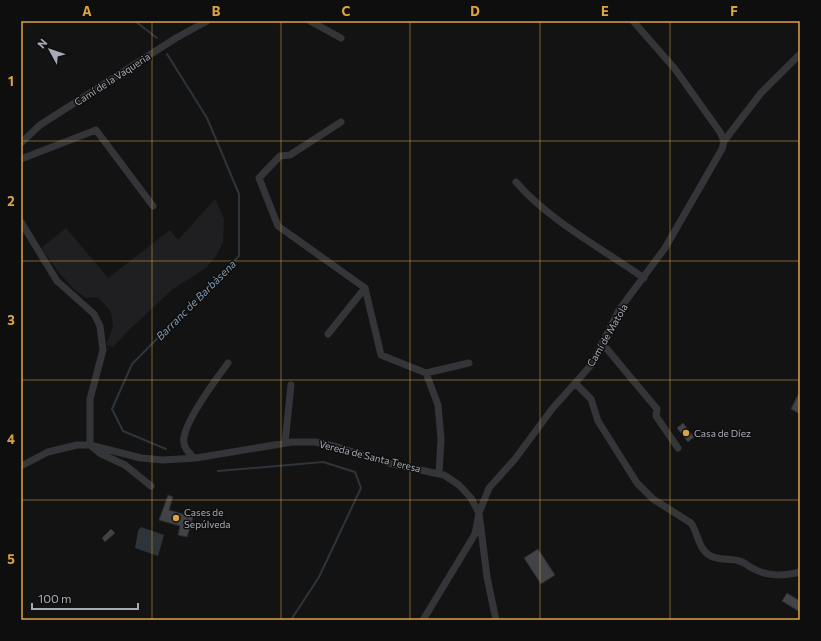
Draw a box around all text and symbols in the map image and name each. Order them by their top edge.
text: A [82,3,92,19]
text: B [212,3,221,19]
text: C [342,3,351,19]
text: D [470,3,480,19]
text: E [601,3,609,19]
text: F [730,3,738,19]
north arrow [30,30,70,70]
text: N [34,36,50,51]
street label: Camí de la Vaqueria [72,50,152,108]
text: 1 [8,73,14,89]
text: 2 [7,193,15,209]
water label: Barranc de Barbàsena [153,257,238,342]
street label: Camí de Matola [584,301,630,369]
text: 3 [7,312,15,328]
place label: Casa de Díez [694,427,751,439]
marker: Casa de Díez [681,428,691,438]
text: 4 [7,431,15,447]
street label: Vereda de Santa Teresa [318,438,422,474]
place label: Cases de Sepúlveda [184,506,230,530]
marker: Cases de Sepúlveda [171,513,181,523]
text: 5 [7,551,15,567]
scale bar [32,585,138,611]
text: 100 m [38,591,72,605]

